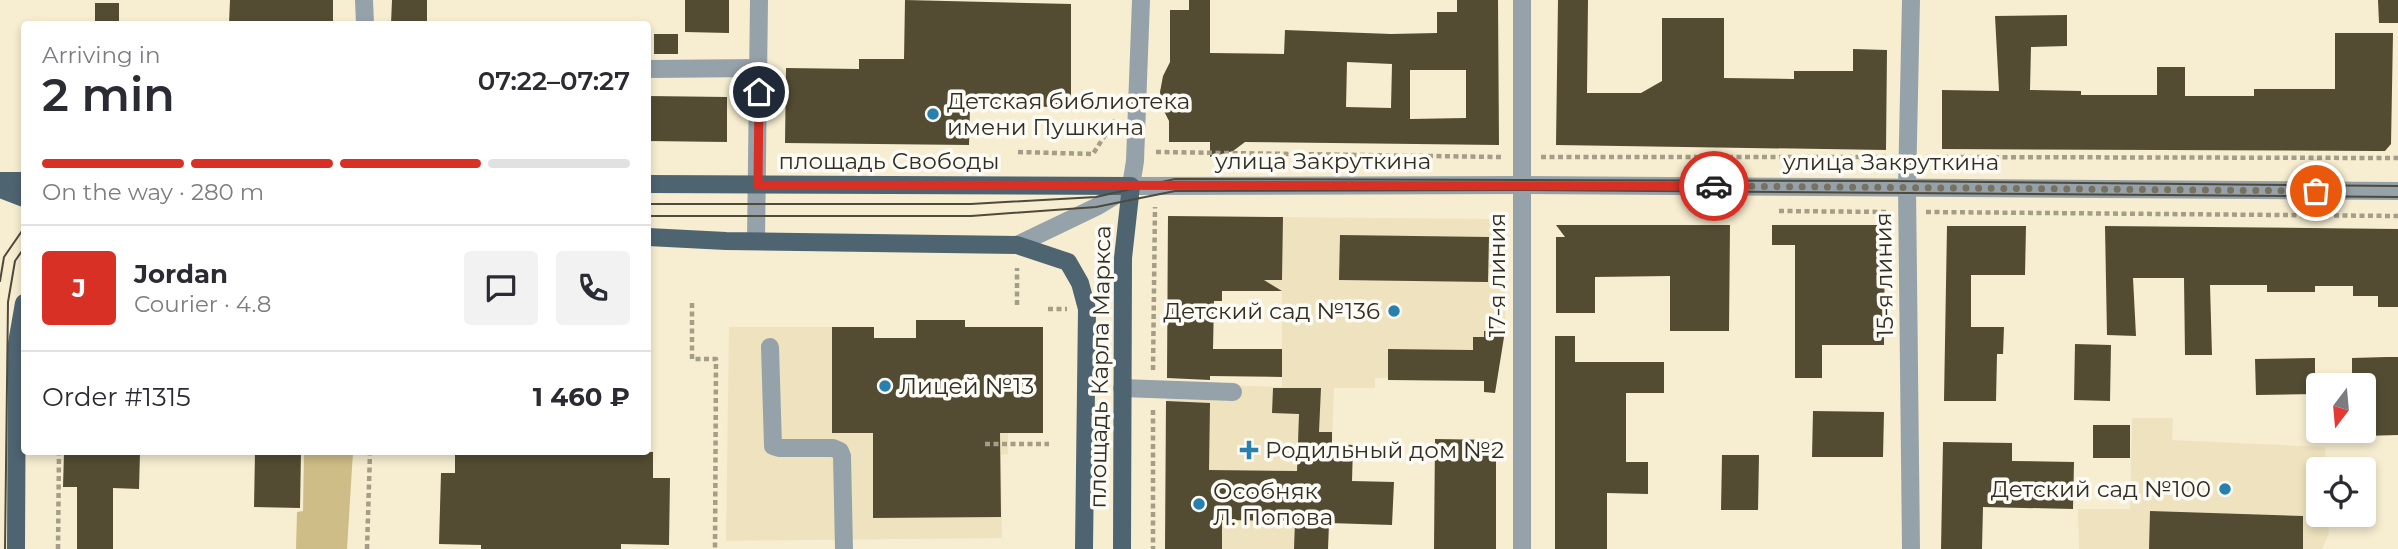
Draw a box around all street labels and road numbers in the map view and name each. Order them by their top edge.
street label: площадь Свободы [778,147,1000,175]
street label: улица Закруткина [1214,147,1431,175]
street label: улица Закруткина [1782,148,1999,176]
street label: 15-я линия [1869,212,1899,338]
street label: 17-я линия [1483,213,1511,337]
street label: площадь Карла Маркса [1084,225,1116,509]

